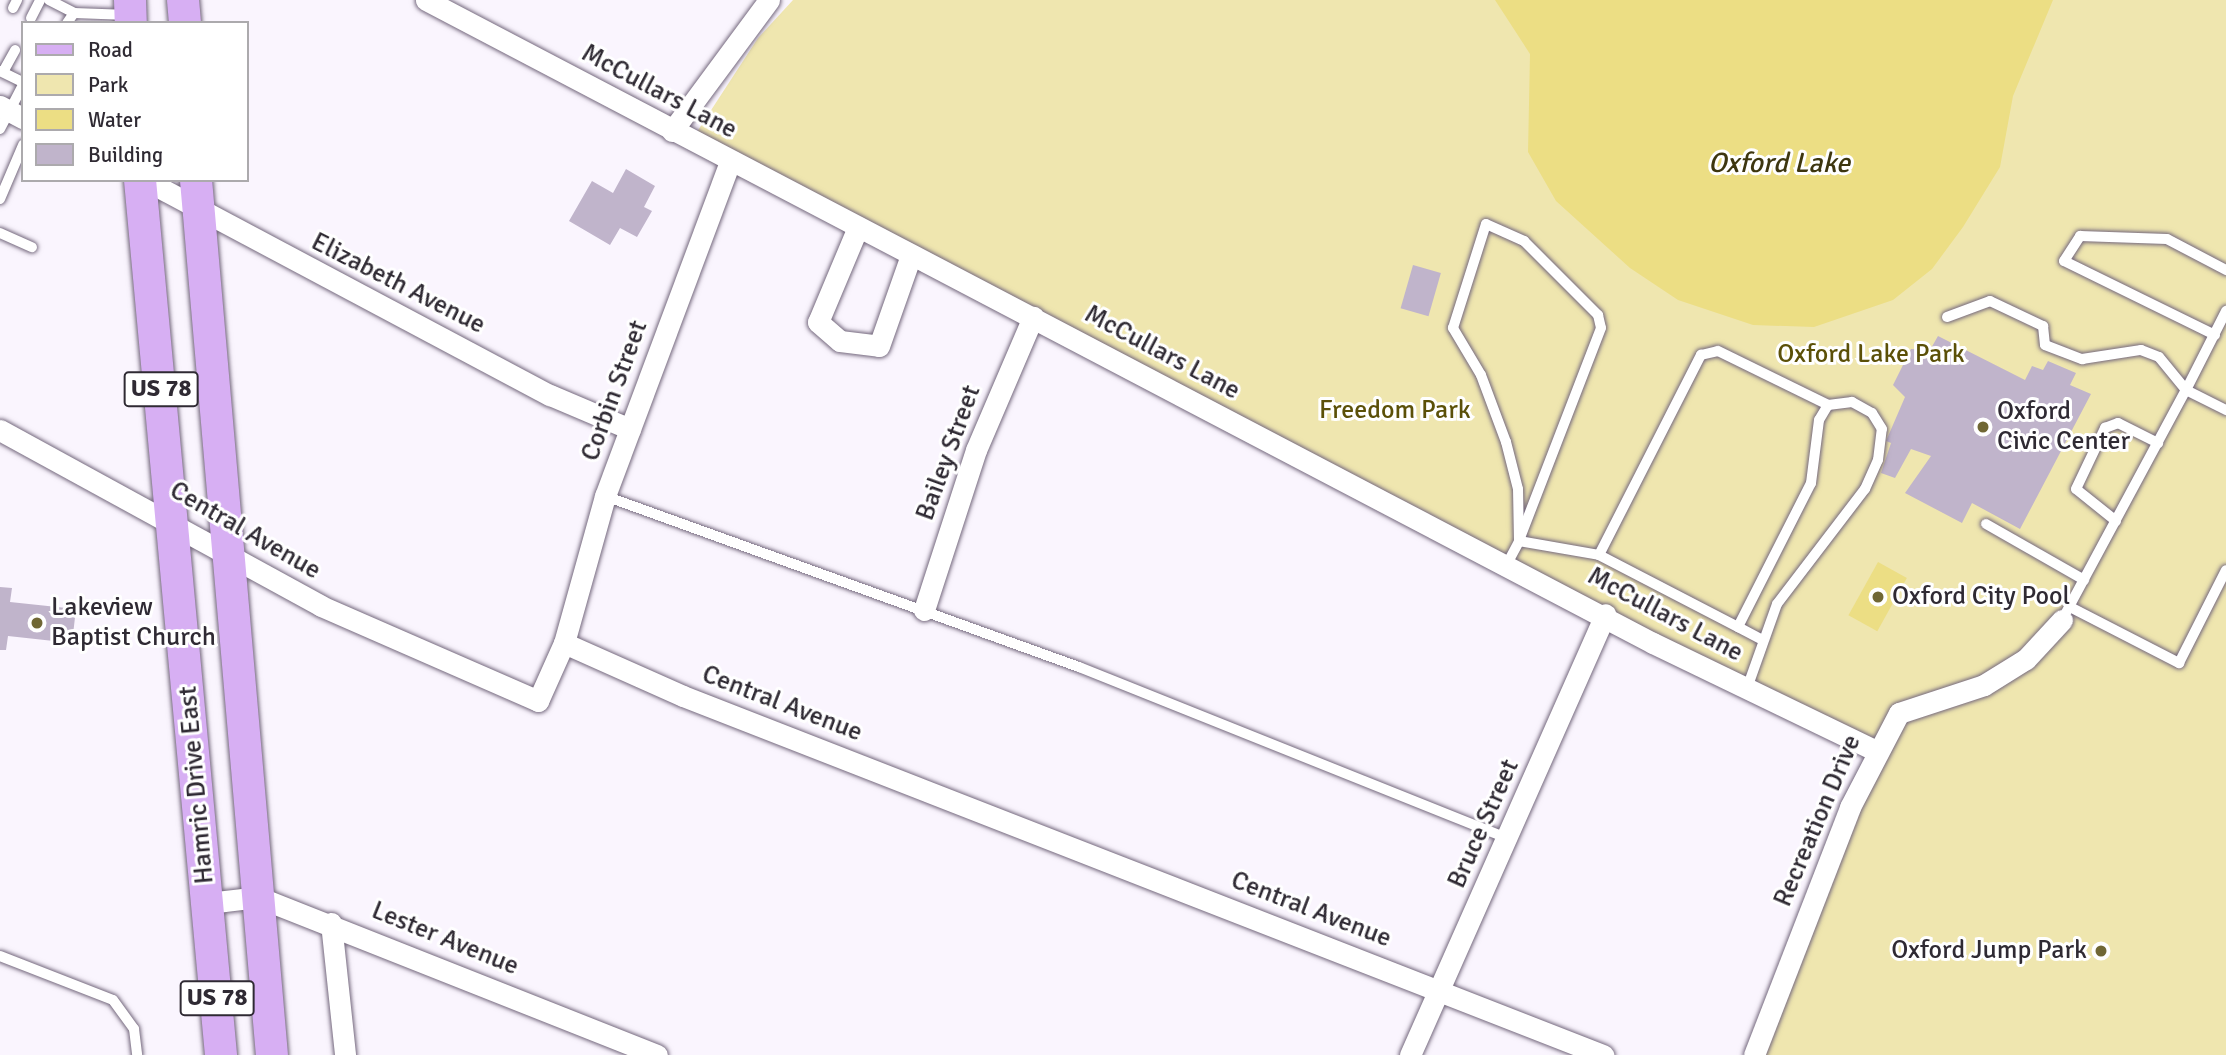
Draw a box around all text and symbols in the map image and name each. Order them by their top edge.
legend [21,21,248,182]
text: Road [88,37,133,63]
street label: McCullars Lane [576,38,742,146]
text: Park [88,72,128,98]
text: Water [88,107,141,133]
text: Building [88,142,163,168]
water label: Oxford Lake [1708,146,1850,180]
street label: Elizabeth Avenue [306,227,490,341]
street label: McCullars Lane [1079,299,1245,407]
street label: Corbin Street [575,317,655,465]
park label: Oxford Lake Park [1777,339,1965,371]
road number: US 78 [122,368,200,410]
street label: Bailey Street [910,381,988,525]
park label: Freedom Park [1319,395,1471,427]
place label: Oxford Civic Center [1997,396,2130,458]
marker: Oxford Civic Center [1975,419,1991,435]
street label: Central Avenue [164,475,326,587]
street label: McCullars Lane [1582,561,1748,669]
place label: Oxford City Pool [1892,581,2070,613]
marker: Oxford City Pool [1870,589,1886,605]
place label: Lakeview Baptist Church [51,592,216,654]
marker: Lakeview Baptist Church [29,615,45,631]
street label: Central Avenue [698,659,866,749]
street label: Hamric Drive East [173,685,221,885]
street label: Recreation Drive [1768,730,1868,912]
street label: Bruce Street [1442,755,1526,893]
street label: Central Avenue [1227,865,1395,955]
street label: Lester Avenue [367,895,523,983]
place label: Oxford Jump Park [1891,935,2087,967]
marker: Oxford Jump Park [2093,943,2109,959]
road number: US 78 [178,978,256,1018]

